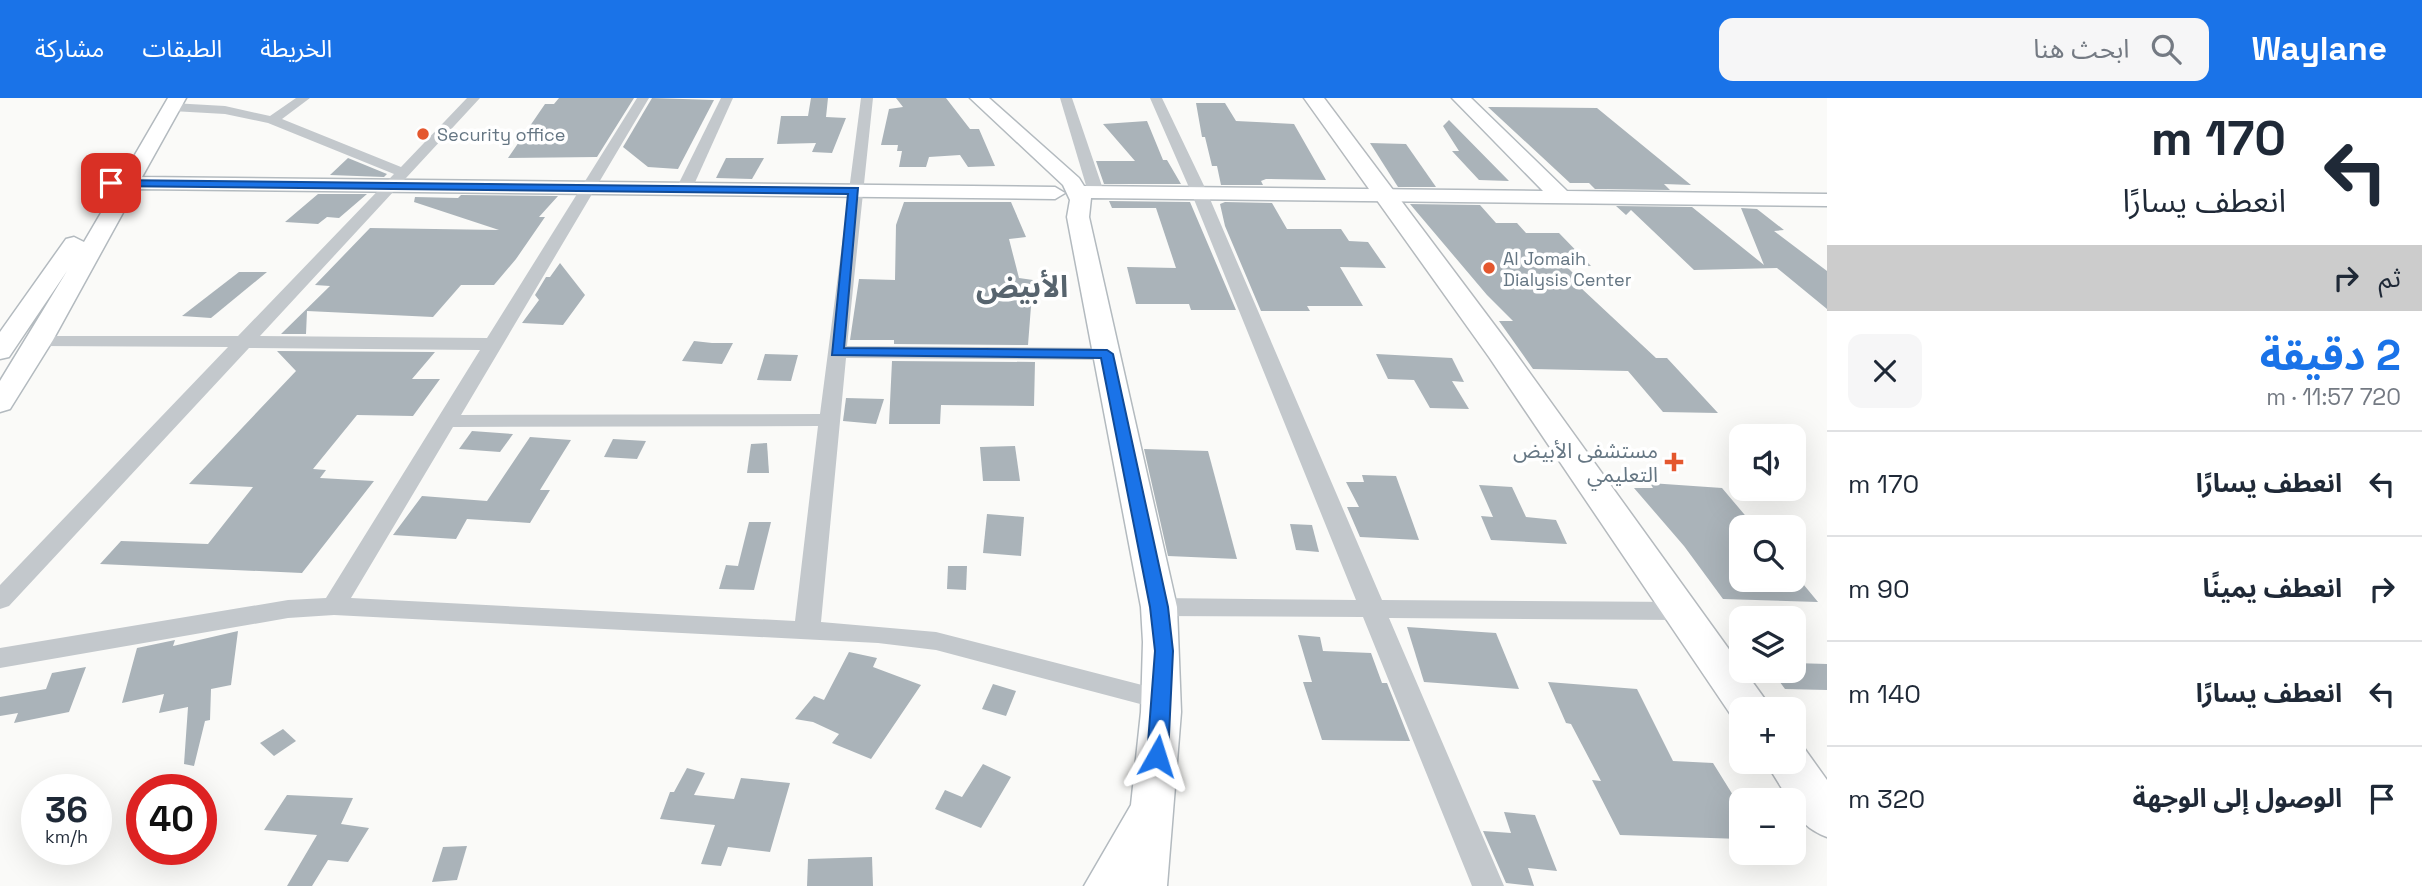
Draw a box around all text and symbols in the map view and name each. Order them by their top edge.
search box [1719,18,2209,81]
text: Waylane [2251,28,2387,70]
icon: search [2147,30,2185,68]
text: ابحث هنا [2033,32,2129,66]
text: مشاركة [35,33,104,64]
text: الطبقات [142,33,222,64]
text: الخريطة [260,33,332,64]
text: 170 m [2151,107,2286,169]
place label: Security office [437,123,566,146]
marker: Security office [415,126,431,142]
icon: left [2310,126,2401,217]
pin [81,153,141,213]
icon: arrive [92,164,130,202]
text: انعطف يسارًا [2122,181,2286,221]
place label: Al Jomaih Dialysis Center [1503,247,1632,291]
icon: right [2327,259,2365,297]
marker: Al Jomaih Dialysis Center [1481,260,1497,276]
text: ثم [2379,261,2401,295]
district label: الأبيض [976,267,1068,306]
text: 2 دقيقة [2260,329,2401,382]
button: close [1848,334,1922,408]
text: 720 m · 11:57 [2266,382,2401,412]
map controls [1729,424,1806,865]
button: sound [1729,424,1806,501]
place label: مستشفى الأبيض التعليمي [1513,437,1658,490]
marker: مستشفى الأبيض التعليمي [1664,452,1684,472]
icon: left [2363,465,2401,503]
text: انعطف يسارًا [2196,466,2342,500]
text: 170 m [1848,467,1919,501]
button: search [1729,515,1806,592]
icon: right [2363,570,2401,608]
text: انعطف يمينًا [2202,571,2342,605]
text: 90 m [1848,572,1910,606]
button: layers [1729,606,1806,683]
icon: left [2363,675,2401,713]
text: انعطف يسارًا [2196,676,2342,710]
text: 140 m [1848,677,1921,711]
button: + [1729,697,1806,774]
position arrow [1120,719,1194,793]
speed limit sign: 40 [126,774,217,865]
icon: arrive [2363,780,2401,818]
text: الوصول إلى الوجهة [2132,781,2342,815]
text: 320 m [1848,782,1925,816]
text: 36 [45,788,88,832]
button: − [1729,788,1806,865]
text: km/h [45,825,88,848]

